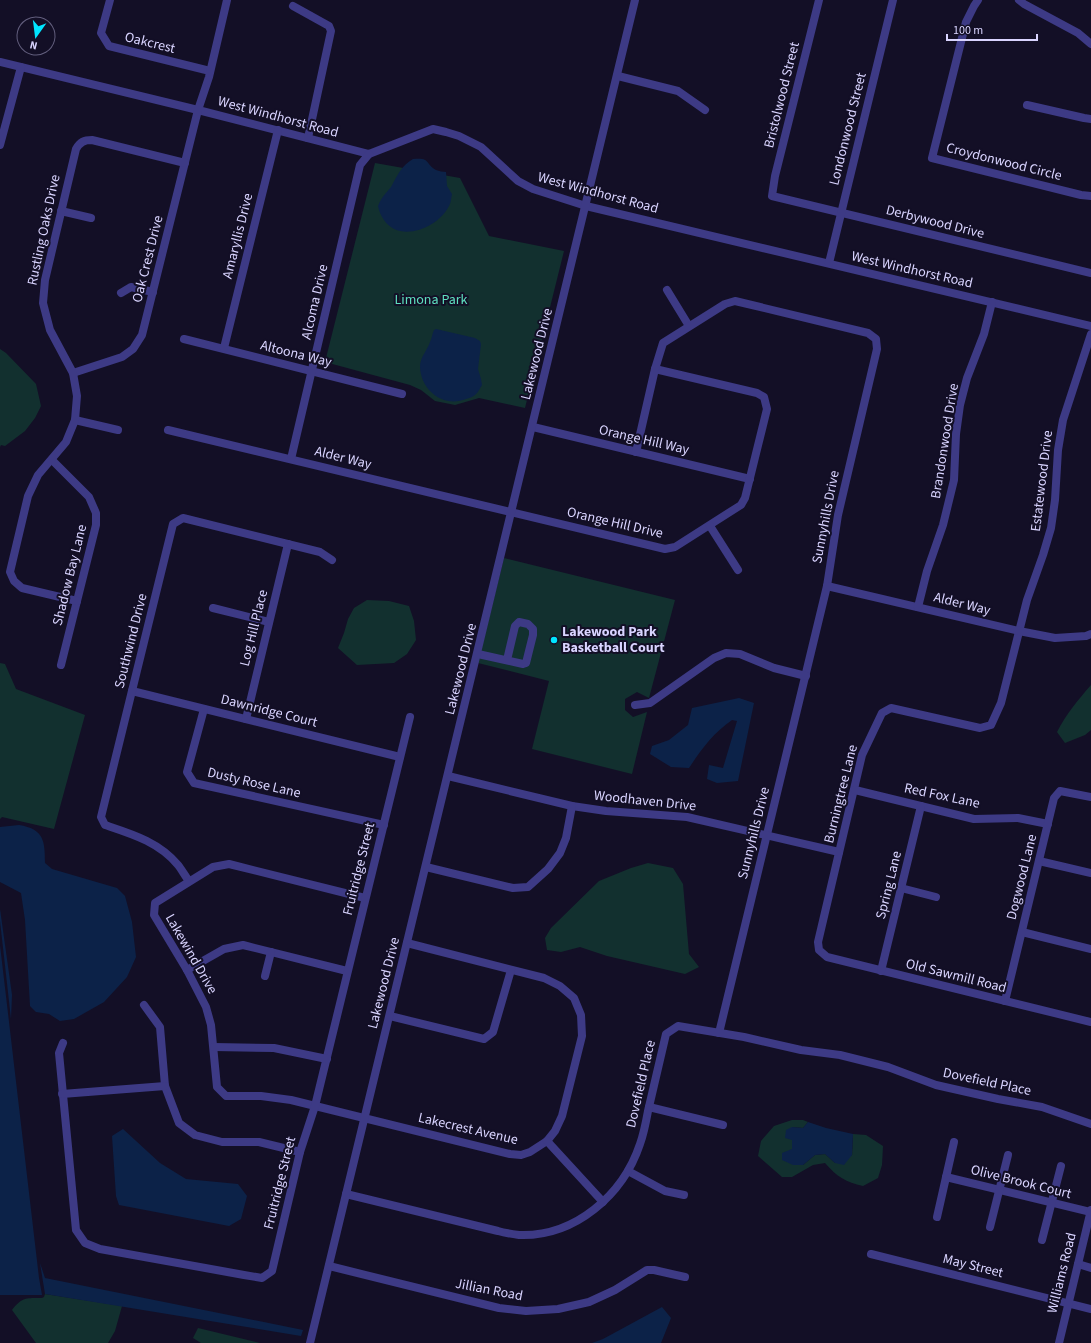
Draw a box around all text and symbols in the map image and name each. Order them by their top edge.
north arrow [16,16,56,56]
scale bar [947,16,1037,42]
text: 100 m [953,22,983,39]
street label: Oakcrest [123,27,178,59]
text: N [28,37,39,53]
street label: Bristolwood Street [759,40,805,150]
street label: Londonwood Street [824,70,872,188]
street label: West Windhorst Road [215,91,341,143]
street label: Croydonwood Circle [944,138,1064,186]
street label: West Windhorst Road [535,167,661,219]
street label: Rustling Oaks Drive [23,173,66,287]
street label: Amaryllis Drive [218,191,258,281]
street label: Derbywood Drive [884,200,986,244]
street label: Oak Crest Drive [128,213,169,305]
street label: West Windhorst Road [849,246,975,294]
street label: Alcoma Drive [297,262,333,342]
park label: Limona Park [394,290,468,310]
street label: Lakewood Drive [516,306,558,402]
street label: Altoona Way [258,335,334,373]
street label: Brandonwood Drive [926,382,964,500]
street label: Orange Hill Way [597,420,692,460]
street label: Estatewood Drive [1026,429,1058,533]
street label: Alder Way [312,441,374,475]
street label: Sunnyhills Drive [807,469,845,565]
street label: Orange Hill Drive [565,502,665,544]
street label: Shadow Bay Lane [48,522,92,628]
street label: Alder Way [931,587,993,621]
street label: Log Hill Place [235,588,273,668]
street label: Southwind Drive [110,591,152,691]
street label: Lakewood Drive [440,621,482,717]
place label: Lakewood Park Basketball Court [562,622,665,658]
marker: Lakewood Park Basketball Court [549,635,559,645]
street label: Dawnridge Court [219,689,320,733]
street label: Burningtree Lane [819,742,863,845]
street label: Dusty Rose Lane [205,763,303,803]
street label: Red Fox Lane [902,778,982,814]
street label: Sunnyhills Drive [733,785,775,881]
street label: Woodhaven Drive [593,786,697,816]
street label: Fruitridge Street [338,820,380,918]
street label: Dogwood Lane [1002,832,1042,922]
street label: Spring Lane [871,849,907,921]
street label: Lakewind Drive [160,910,222,998]
street label: Lakewood Drive [363,935,405,1031]
street label: Old Sawmill Road [904,954,1008,998]
street label: Dovefield Place [621,1038,661,1130]
street label: Dovefield Place [941,1063,1033,1101]
street label: Lakecrest Avenue [416,1108,520,1150]
street label: Fruitridge Street [259,1134,301,1232]
street label: Olive Brook Court [969,1160,1074,1204]
street label: Williams Road [1042,1231,1082,1315]
street label: May Street [941,1249,1006,1283]
street label: Jillian Road [454,1274,524,1306]

